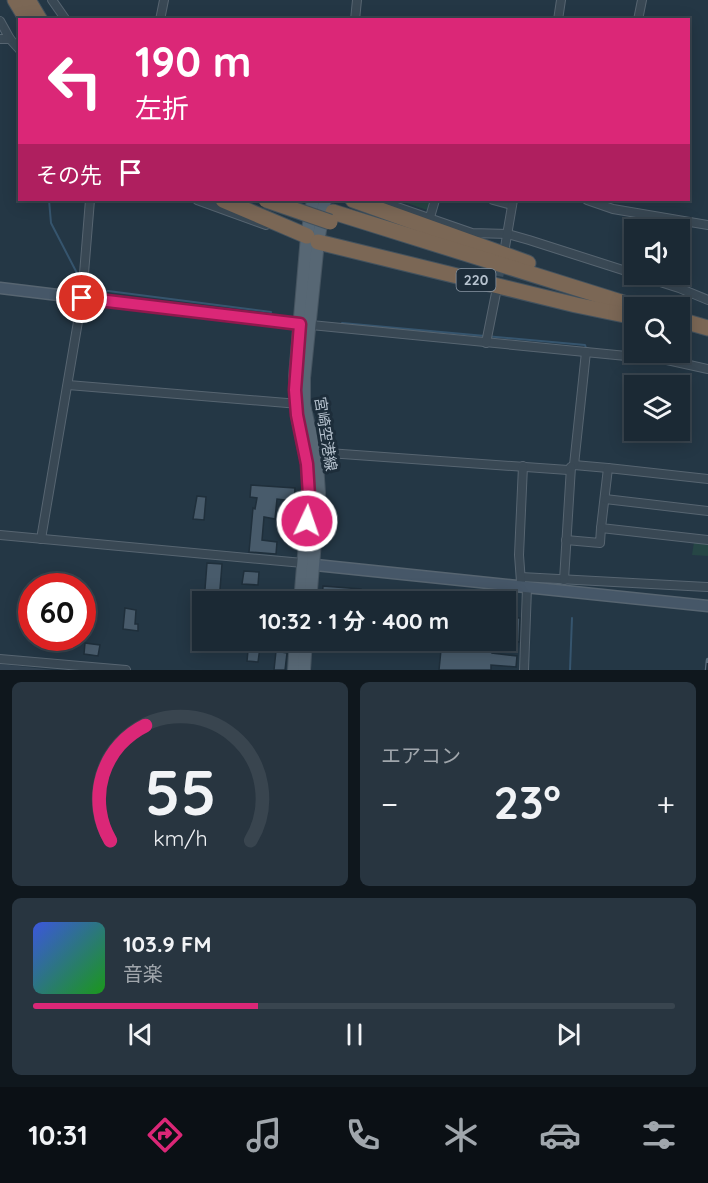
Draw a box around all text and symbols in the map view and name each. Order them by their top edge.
text: 190 m [135,35,251,88]
icon: left [36,42,114,120]
text: 左折 [135,91,189,125]
icon: arrive [114,156,147,189]
text: その先 [36,161,102,189]
map controls [624,219,690,441]
button: sound [624,219,690,285]
road number: 220 [456,269,496,291]
pin [56,272,107,323]
icon: arrive [65,281,98,314]
button: search [624,297,690,363]
button: layers [624,375,690,441]
street label: 宮崎空港線 [311,395,341,473]
position arrow [275,489,339,553]
speed limit sign: 60 [18,573,96,651]
text: 10:32 · 1 分 · 400 m [259,607,449,635]
text: エアコン [381,743,461,768]
text: 55 [144,753,216,831]
text: 23° [494,774,561,830]
text: − [381,783,398,824]
text: + [656,783,675,824]
text: km/h [153,825,207,851]
text: 103.9 FM [123,930,211,958]
text: 音楽 [123,961,163,986]
icon: previous [124,1018,157,1051]
icon: pause [338,1018,371,1051]
icon: next [552,1018,585,1051]
icon: directions [144,1114,186,1156]
icon: music [243,1114,285,1156]
icon: phone [342,1114,384,1156]
icon: climate [440,1114,482,1156]
icon: car [539,1114,581,1156]
icon: filters [638,1114,680,1156]
text: 10:31 [28,1118,88,1152]

